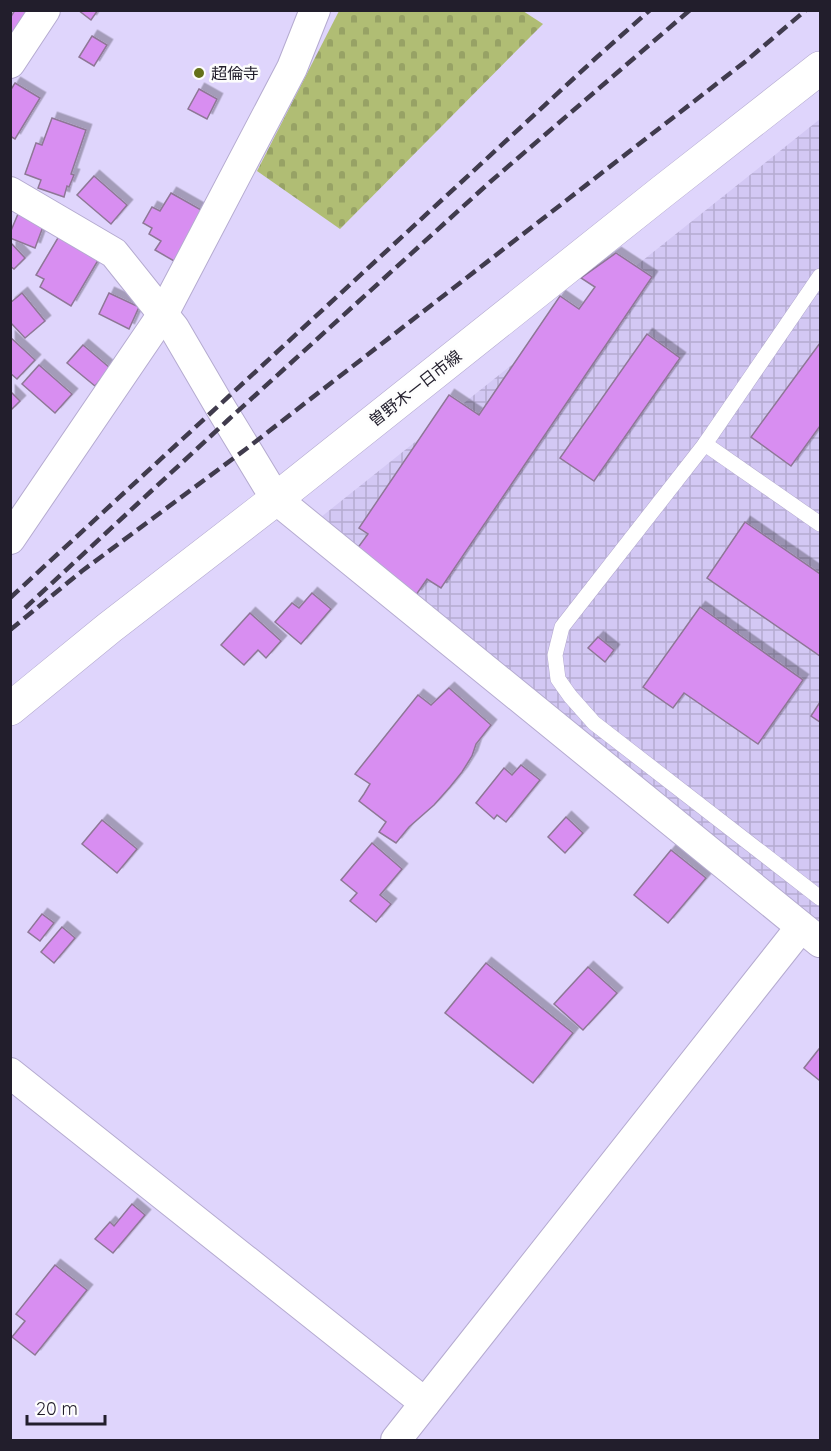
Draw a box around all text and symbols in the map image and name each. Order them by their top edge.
place label: 超倫寺 [211,63,259,83]
marker: 超倫寺 [192,66,206,80]
street label: 曽野木一日市線 [365,346,465,430]
scale bar [27,1388,105,1426]
text: 20 m [36,1397,78,1420]

